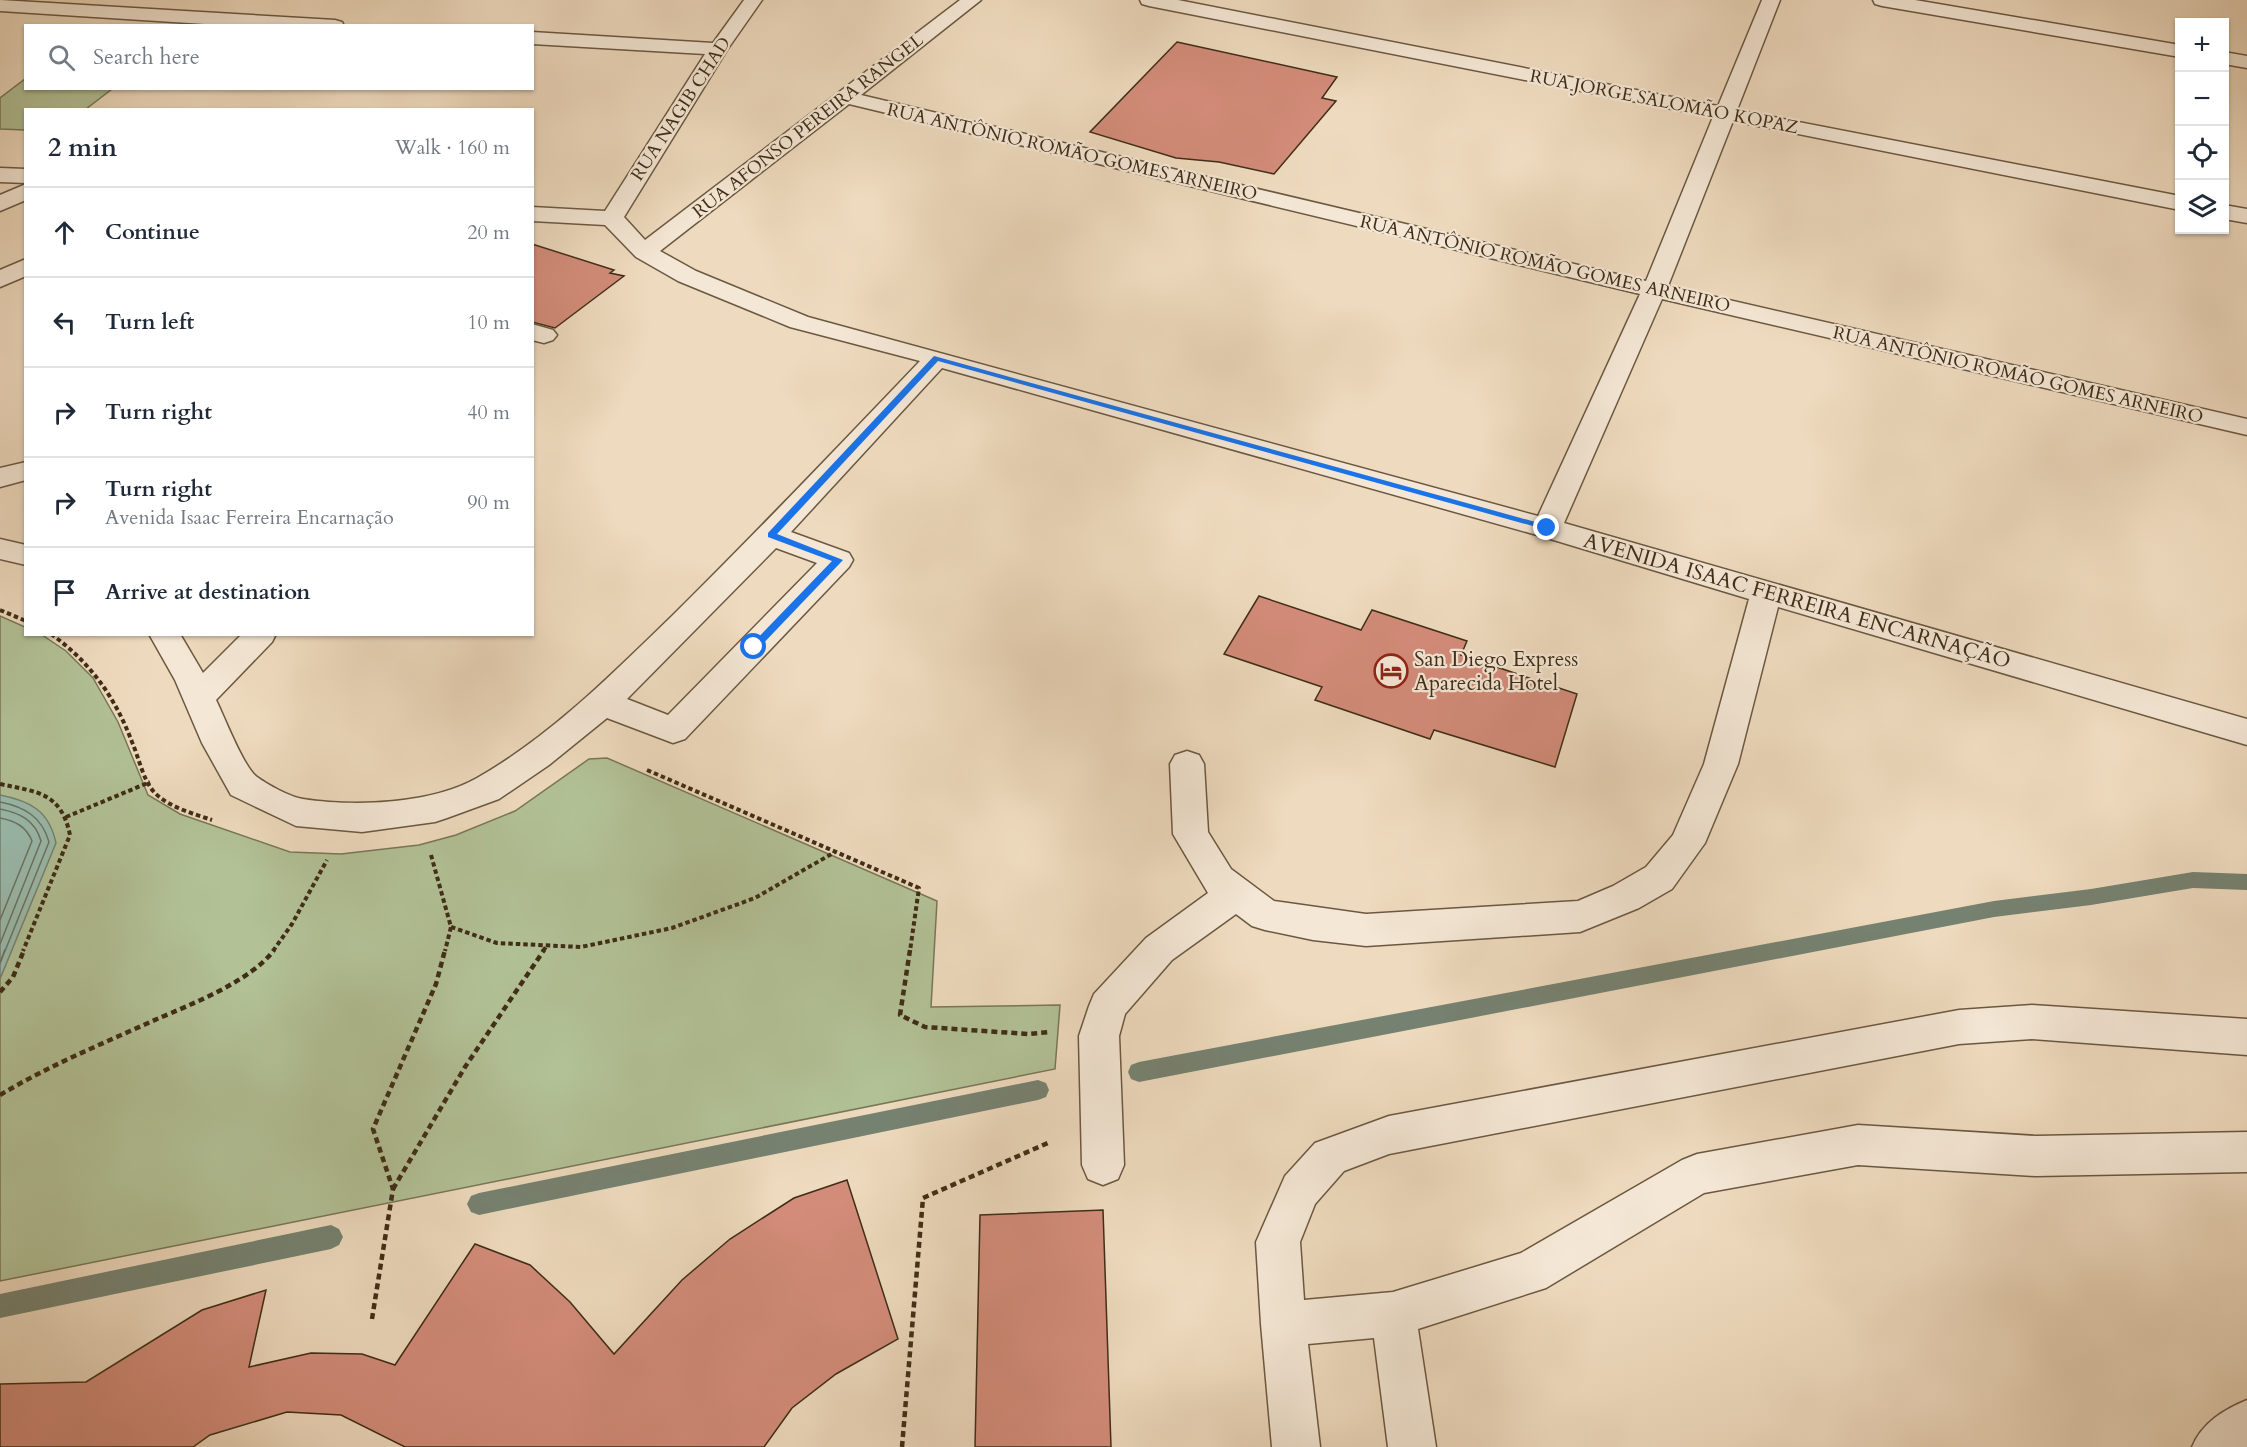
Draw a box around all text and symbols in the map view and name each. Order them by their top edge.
map controls [2175,18,2229,234]
button: + [2175,18,2229,72]
search box [24,24,534,90]
street label: RUA AFONSO PEREIRA RANGEL [687,28,929,224]
street label: RUA NAGIB CHAD [625,32,737,186]
icon: search [45,41,78,74]
text: Search here [93,42,200,72]
street label: RUA JORGE SALOMÃO KOPAZ [1528,64,1800,140]
button: − [2175,72,2229,126]
street label: RUA ANTÔNIO ROMÃO GOMES ARNEIRO [884,97,1260,207]
button: locate [2175,126,2229,180]
text: 2 min [48,130,117,165]
text: Walk · 160 m [395,134,510,161]
button: layers [2175,180,2229,234]
street label: RUA ANTÔNIO ROMÃO GOMES ARNEIRO [1357,209,1733,319]
icon: ahead [48,216,81,249]
text: Continue [105,217,200,247]
text: 20 m [467,219,510,246]
icon: left [48,306,81,339]
text: Turn left [105,307,194,337]
text: 10 m [467,309,510,336]
street label: RUA ANTÔNIO ROMÃO GOMES ARNEIRO [1830,320,2206,430]
icon: right [48,396,81,429]
text: Turn right [105,397,212,427]
text: 40 m [467,399,510,426]
text: Turn right [105,474,212,504]
icon: right [48,486,81,519]
text: 90 m [467,489,510,516]
text: Avenida Isaac Ferreira Encarnação [105,504,394,531]
route end [1533,514,1559,540]
street label: AVENIDA ISAAC FERREIRA ENCARNAÇÃO [1580,525,2014,676]
icon: arrive [48,576,81,609]
text: Arrive at destination [105,577,310,607]
route start [740,633,766,659]
place label: San Diego Express Aparecida Hotel [1414,645,1578,698]
hotel icon: San Diego Express Aparecida Hotel [1373,653,1409,689]

